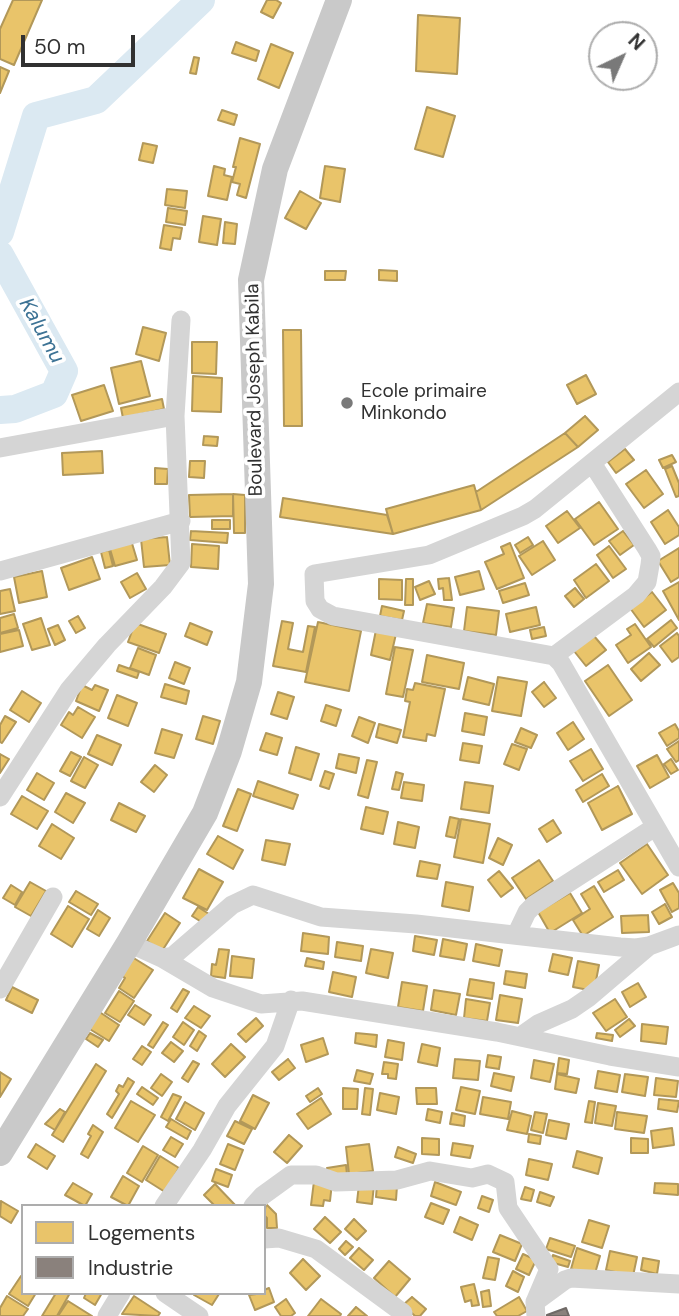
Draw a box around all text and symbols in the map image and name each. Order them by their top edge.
scale bar [24,21,138,65]
north arrow [588,21,658,91]
text: N [623,28,650,56]
text: 50 m [34,33,85,61]
street label: Boulevard Joseph Kabila [242,283,268,497]
water label: Kalumu [13,294,69,368]
place label: Ecole primaire Minkondo [361,381,487,425]
marker: Ecole primaire Minkondo [339,395,355,411]
legend [21,1204,266,1295]
text: Logements [88,1219,195,1247]
text: Industrie [88,1254,173,1282]

